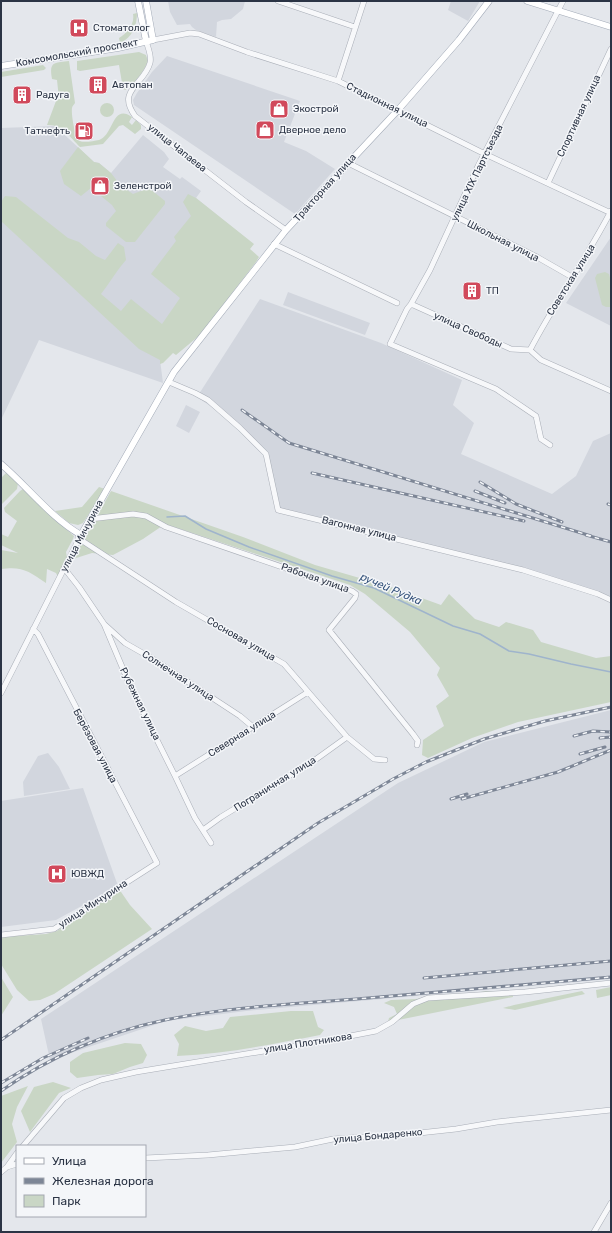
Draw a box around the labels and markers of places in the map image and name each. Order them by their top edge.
hospital icon: Стоматолог [68,17,90,39]
place label: Стоматолог [93,22,150,34]
building icon: Автопан [87,74,109,96]
place label: Автопан [112,79,153,91]
building icon: Радуга [11,84,33,106]
place label: Радуга [36,89,69,101]
shop icon: Экострой [268,98,290,120]
place label: Экострой [293,103,339,115]
shop icon: Дверное дело [254,119,276,141]
fuel station icon: Татнефть [73,120,95,142]
place label: Дверное дело [279,124,346,136]
place label: Татнефть [25,125,70,137]
shop icon: Зеленстрой [89,175,111,197]
place label: Зеленстрой [114,180,172,192]
building icon: ТП [461,280,483,302]
place label: ТП [486,285,499,297]
hospital icon: ЮВЖД [46,863,68,885]
place label: ЮВЖД [71,868,104,880]

